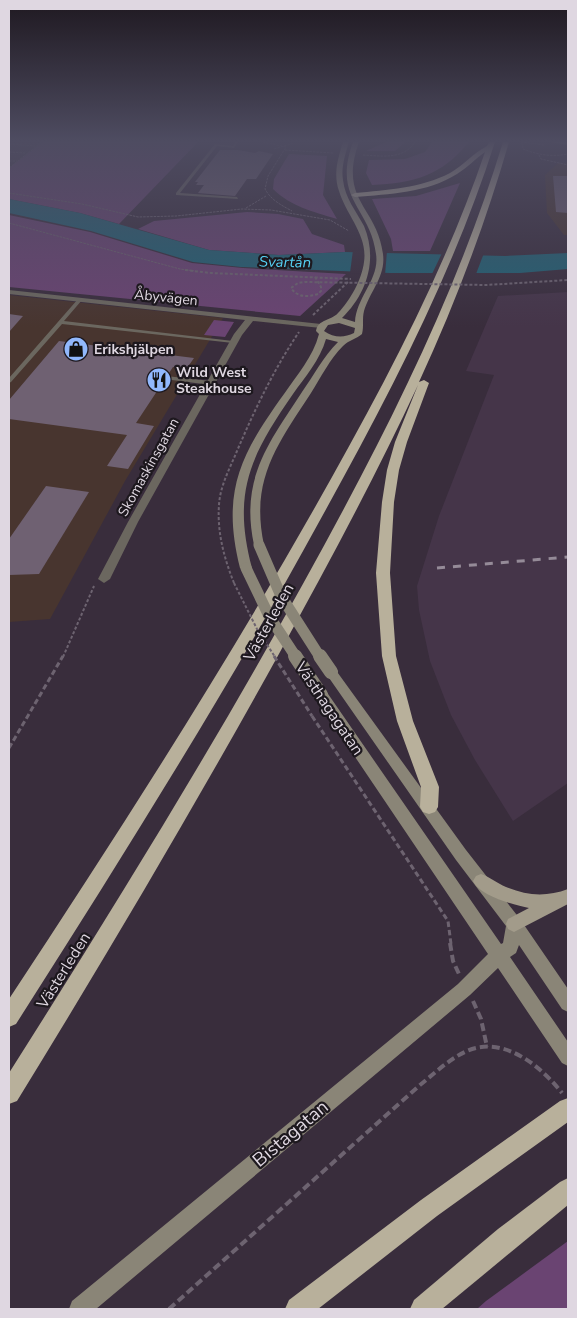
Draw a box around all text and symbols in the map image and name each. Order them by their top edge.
water label: Svartån [259,252,311,272]
street label: Åbyvägen [133,285,199,310]
shop icon: Erikshjälpen [63,336,89,362]
place label: Erikshjälpen [94,340,174,359]
place label: Wild West Steakhouse [176,363,252,398]
restaurant icon: Wild West Steakhouse [146,367,172,393]
street label: Skomaskinsgatan [113,414,183,520]
street label: Västerleden [238,580,299,666]
street label: Västhagagatan [289,657,369,760]
street label: Västerleden [31,928,96,1014]
street label: Bistagatan [247,1094,334,1173]

